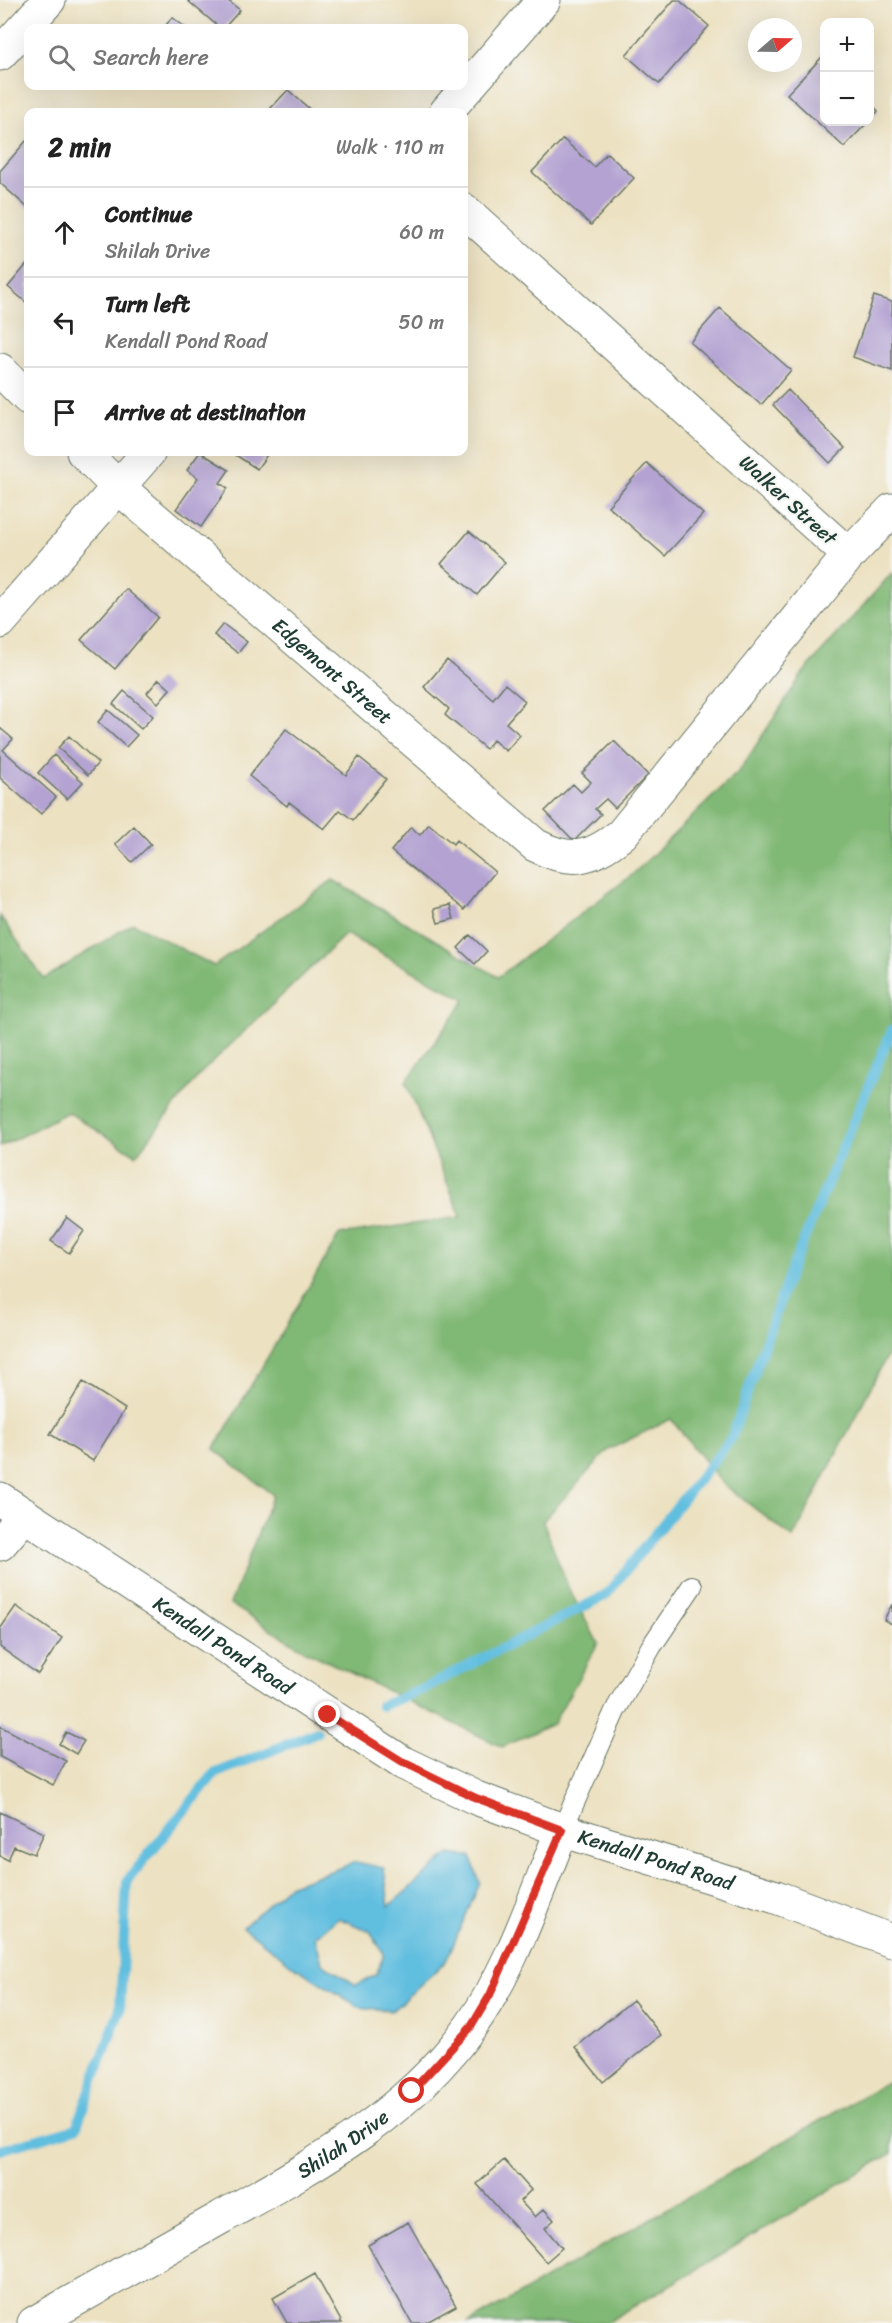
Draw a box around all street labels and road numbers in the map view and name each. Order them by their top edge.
street label: Walker Street [731,446,846,555]
street label: Edgemont Street [264,609,401,733]
street label: Kendall Pond Road [146,1586,302,1705]
street label: Kendall Pond Road [574,1819,740,1901]
street label: Shilah Drive [290,2100,397,2188]

